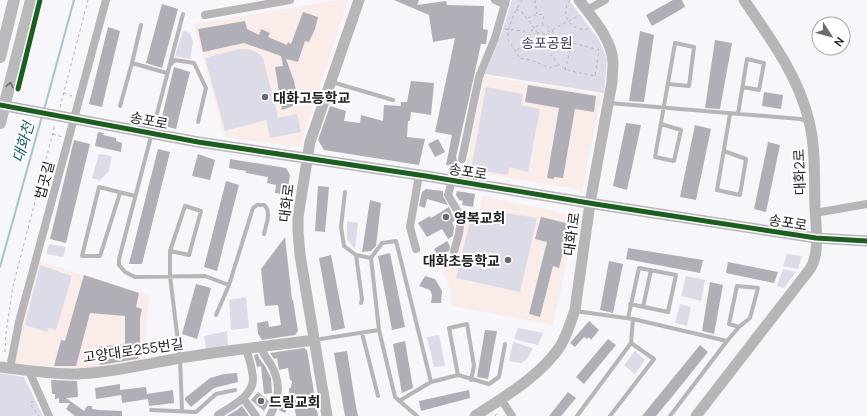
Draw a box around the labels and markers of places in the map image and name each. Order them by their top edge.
place label: 대화고등학교 [273,88,350,107]
marker: 대화고등학교 [260,92,270,102]
place label: 영복교회 [454,208,506,227]
marker: 영복교회 [441,212,451,222]
place label: 대화초등학교 [423,251,500,270]
marker: 대화초등학교 [503,255,513,265]
place label: 드림교회 [269,392,321,411]
marker: 드림교회 [256,396,266,406]

